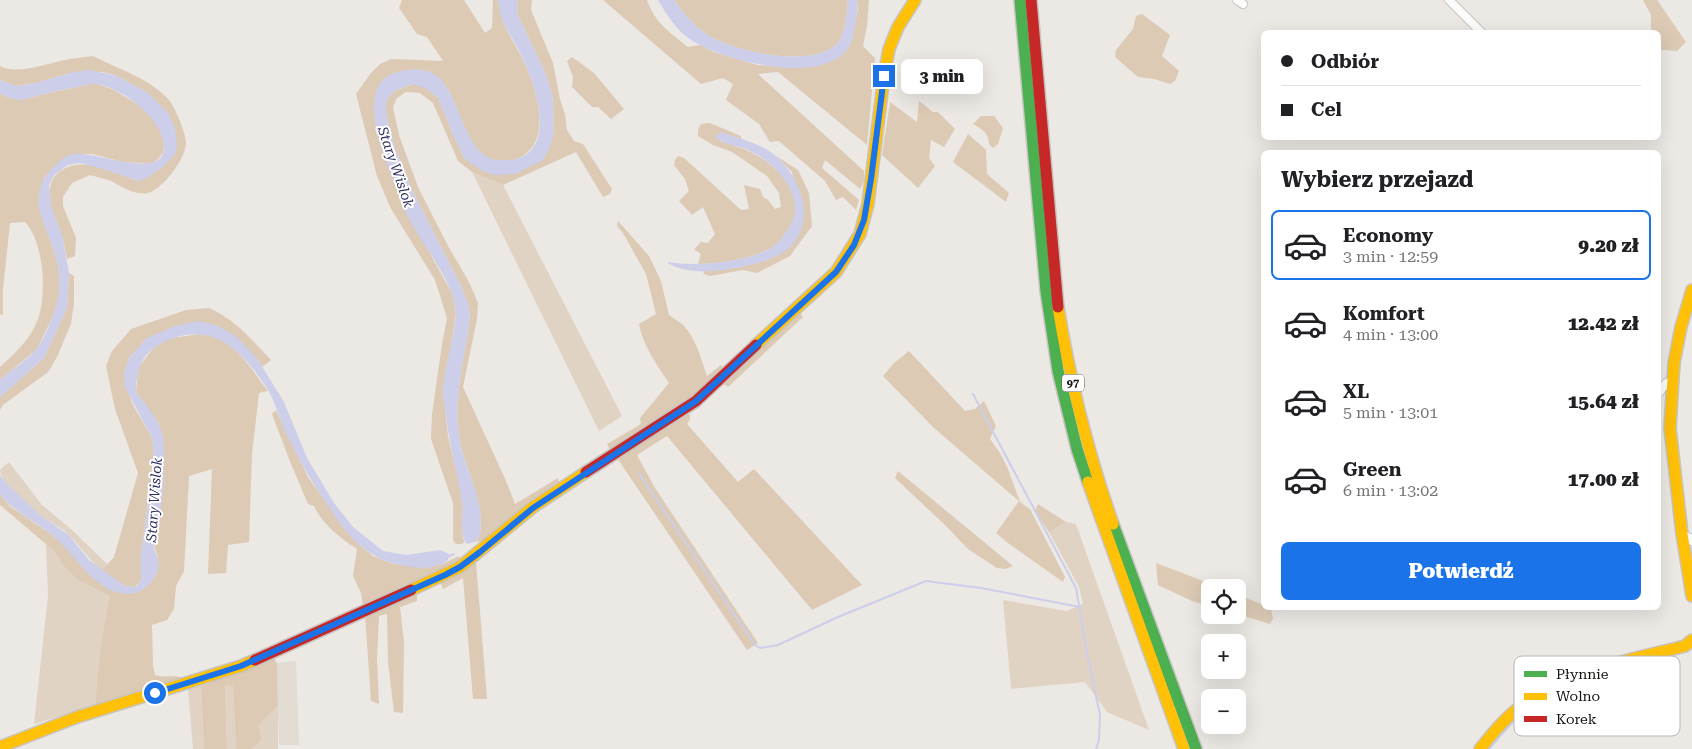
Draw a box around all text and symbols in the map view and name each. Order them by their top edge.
text: Odbiór [1311,50,1379,73]
callout: 3 min [902,58,984,94]
route end [873,65,895,87]
text: 3 min [920,67,964,86]
text: Cel [1311,98,1342,121]
water label: Stary Wislok [374,124,417,210]
text: Wybierz przejazd [1281,167,1473,192]
icon: car [1283,223,1328,268]
text: Economy [1343,224,1433,247]
text: 9.20 zł [1578,234,1639,257]
text: 3 min · 12:59 [1343,247,1438,266]
icon: car [1283,301,1328,346]
text: Komfort [1343,302,1425,325]
text: 12.42 zł [1568,312,1639,335]
text: 4 min · 13:00 [1343,325,1438,344]
road number: 97 [1062,374,1084,392]
icon: car [1283,379,1328,424]
text: XL [1343,380,1369,403]
text: 15.64 zł [1568,390,1639,413]
text: 5 min · 13:01 [1343,403,1438,422]
water label: Stary Wislok [143,457,165,544]
icon: car [1283,457,1328,502]
text: Green [1343,458,1401,481]
text: 17.00 zł [1568,468,1639,491]
text: 6 min · 13:02 [1343,481,1438,500]
button: Potwierdź [1281,542,1641,600]
map controls [1201,579,1246,734]
button: locate [1201,579,1246,624]
button: + [1201,634,1246,679]
legend [1514,656,1680,736]
text: Płynnie [1556,666,1609,682]
route start [144,682,166,704]
text: Wolno [1556,688,1600,704]
button: − [1201,689,1246,734]
text: Korek [1556,711,1597,727]

